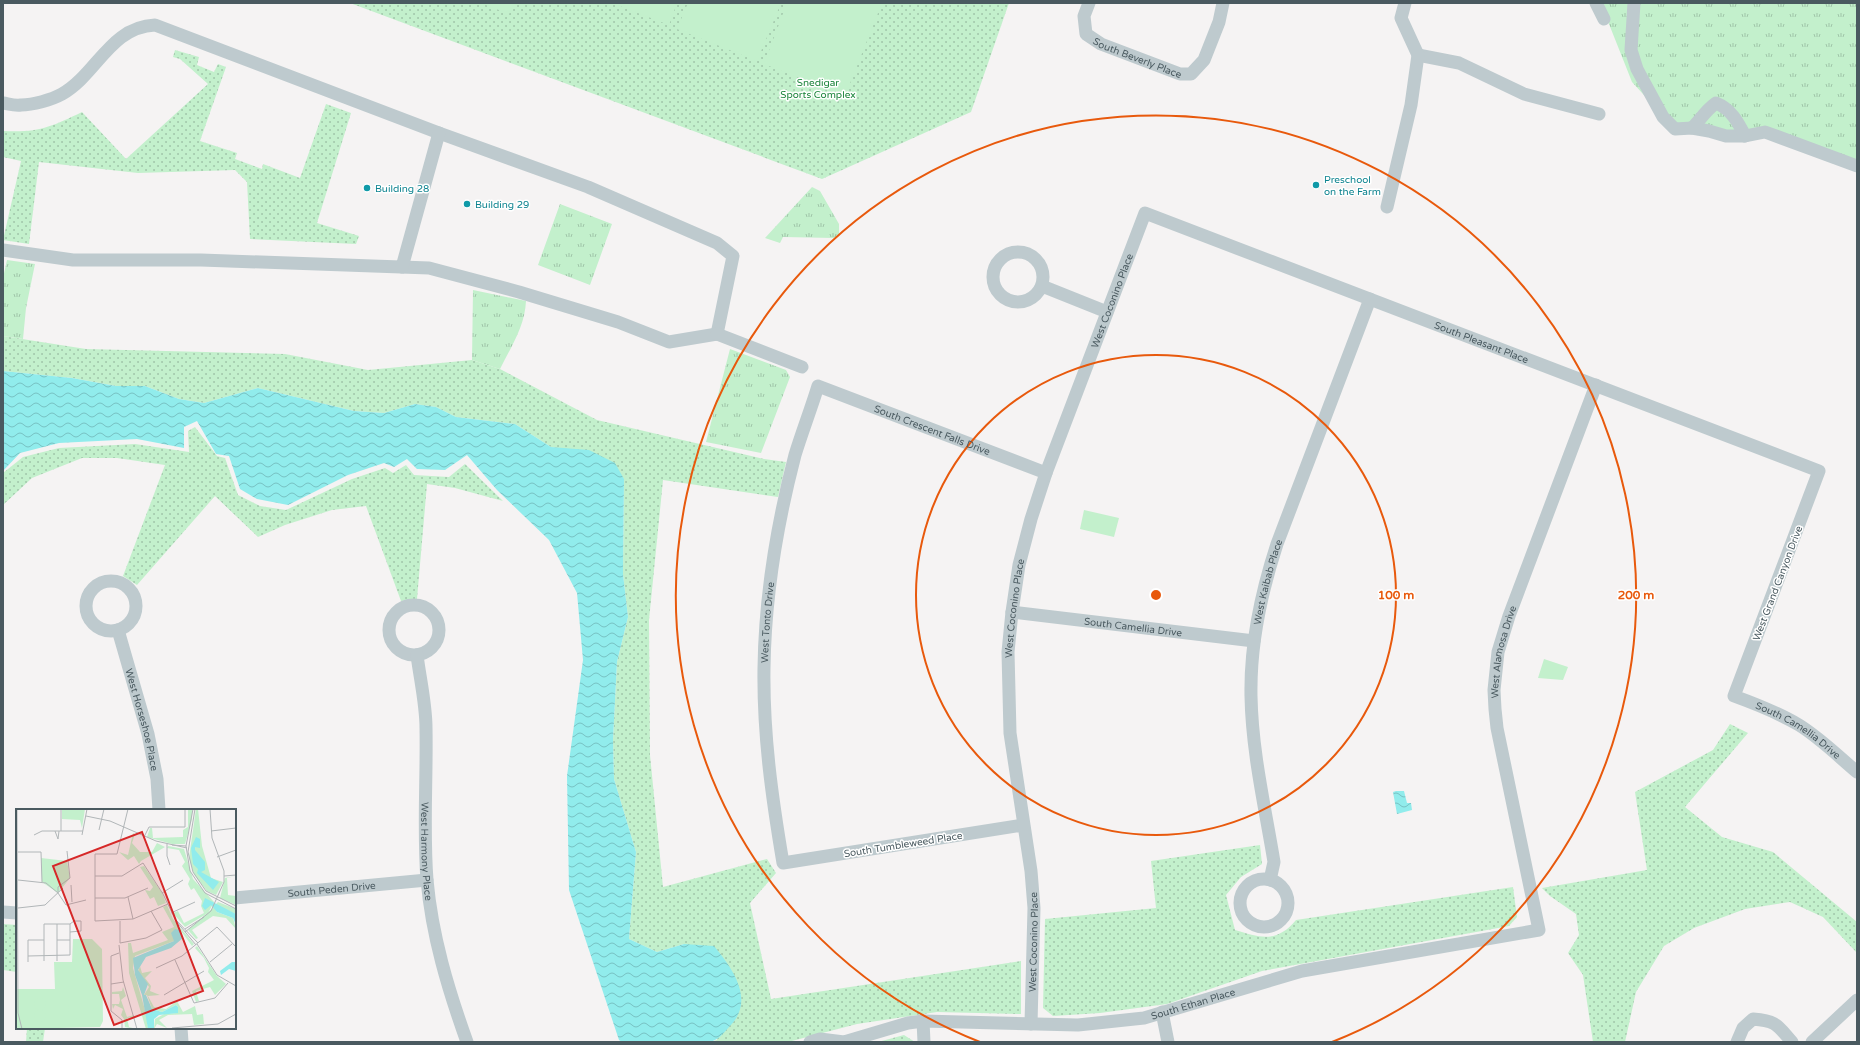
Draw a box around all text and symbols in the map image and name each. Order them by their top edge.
street label: South Beverly Place [1090,35,1184,81]
park label: Snedigar Sports Complex [780,77,856,101]
place label: Preschool on the Farm [1324,174,1381,198]
marker: Preschool on the Farm [1311,180,1321,190]
marker: Building 28 [362,183,372,193]
place label: Building 28 [375,183,429,195]
marker: Building 29 [462,199,472,209]
place label: Building 29 [475,199,529,211]
street label: West Coconino Place [1089,252,1136,350]
street label: South Pleasant Place [1432,319,1530,366]
street label: South Crescent Falls Drive [872,403,992,458]
street label: West Grand Canyon Drive [1751,524,1805,642]
street label: West Kaibab Place [1252,537,1285,626]
street label: West Coconino Place [1003,557,1027,658]
street label: West Tonto Drive [759,581,777,663]
centre of rings [1149,588,1163,602]
text: 100 m [1378,588,1414,602]
text: 200 m [1618,588,1654,602]
street label: West Alamosa Drive [1489,604,1520,699]
street label: South Camellia Drive [1083,616,1183,639]
street label: West Horseshoe Place [122,667,160,772]
street label: South Camellia Drive [1754,700,1843,762]
street label: West Harmony Place [418,802,434,902]
inset map [16,809,236,1029]
street label: South Tumbleweed Place [843,830,964,860]
street label: South Peden Drive [287,880,377,900]
street label: West Coconino Place [1027,891,1041,992]
street label: South Ethan Place [1150,986,1237,1023]

